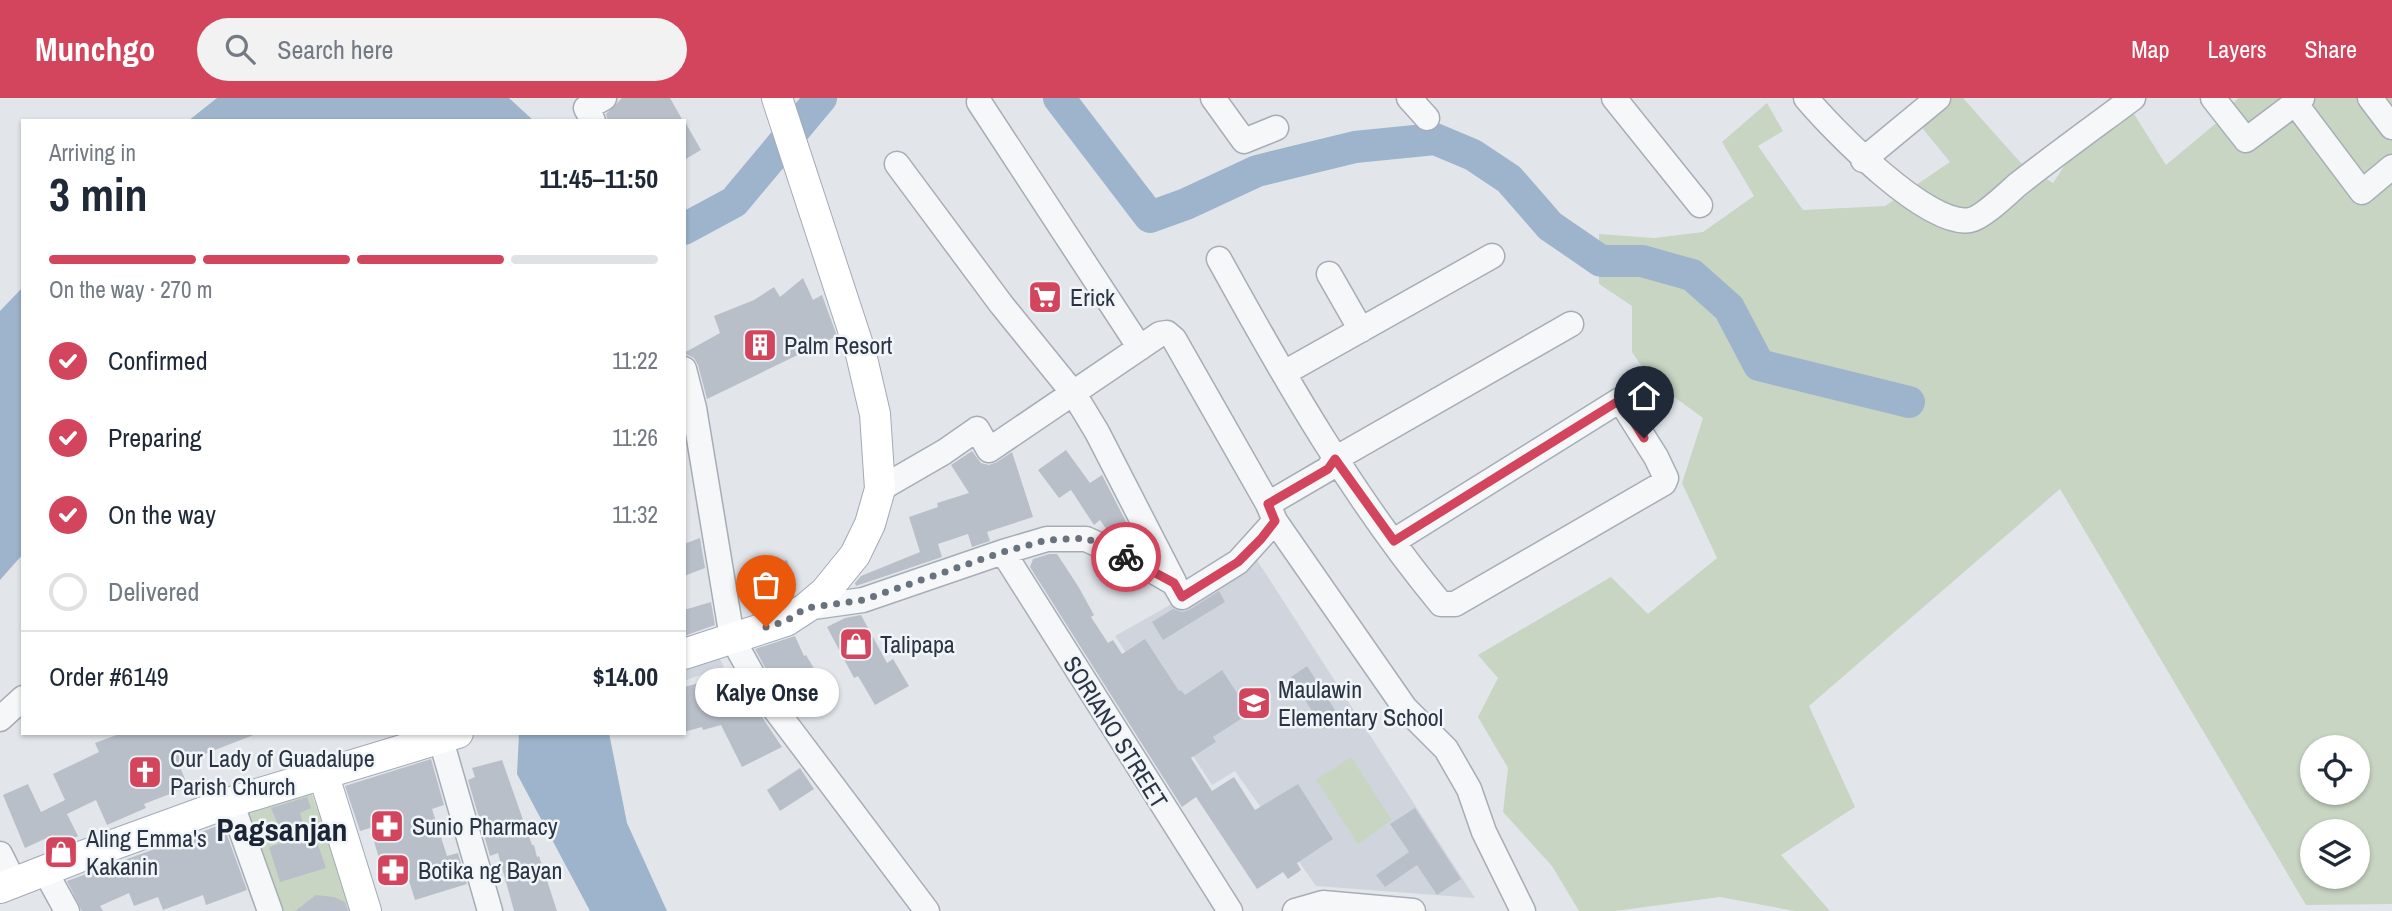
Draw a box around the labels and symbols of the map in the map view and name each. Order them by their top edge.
supermarket icon: Erick [1026,278,1064,316]
place label: Erick [1070,281,1115,313]
building icon: Palm Resort [741,326,779,364]
place label: Palm Resort [784,329,893,361]
pin [1614,366,1674,438]
courier [1091,522,1161,592]
pin [736,555,796,627]
shop icon: Talipapa [837,625,875,663]
place label: Talipapa [880,628,955,660]
street label: SORIANO STREET [1056,650,1176,814]
callout: Kalye Onse [694,669,838,718]
place label: Maulawin Elementary School [1278,673,1443,733]
school or university icon: Maulawin Elementary School [1235,684,1273,722]
place label: Our Lady of Guadalupe Parish Church [170,742,375,802]
church icon: Our Lady of Guadalupe Parish Church [126,753,164,791]
pharmacy icon: Sunio Pharmacy [368,807,406,845]
district label: Pagsanjan [216,808,348,851]
place label: Sunio Pharmacy [412,810,558,842]
place label: Aling Emma's Kakanin [85,822,207,882]
shop icon: Aling Emma's Kakanin [42,833,80,871]
pharmacy icon: Botika ng Bayan [374,851,412,889]
place label: Botika ng Bayan [418,854,562,886]

